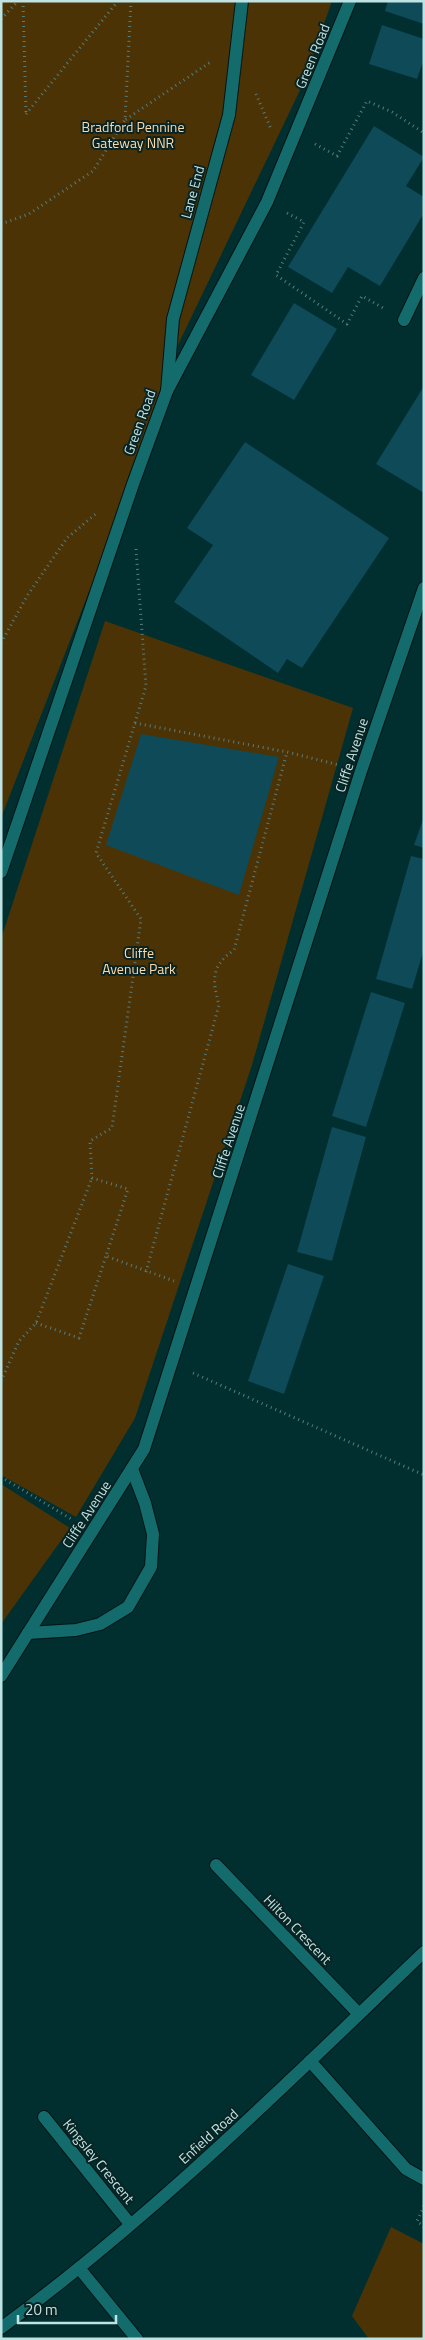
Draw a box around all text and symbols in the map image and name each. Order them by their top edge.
street label: Green Road [289,20,335,92]
park label: Bradford Pennine Gateway NNR [82,116,184,153]
street label: Lane End [175,163,209,221]
street label: Green Road [117,386,161,458]
street label: Cliffe Avenue [329,715,373,795]
park label: Cliffe Avenue Park [102,942,176,979]
street label: Cliffe Avenue [206,1101,250,1181]
street label: Cliffe Avenue [56,1476,116,1552]
street label: Hilton Crescent [259,1889,337,1969]
street label: Enfield Road [173,2103,243,2169]
street label: Kingsley Crescent [58,2114,140,2208]
scale bar [18,2292,115,2324]
text: 20 m [25,2298,58,2321]

